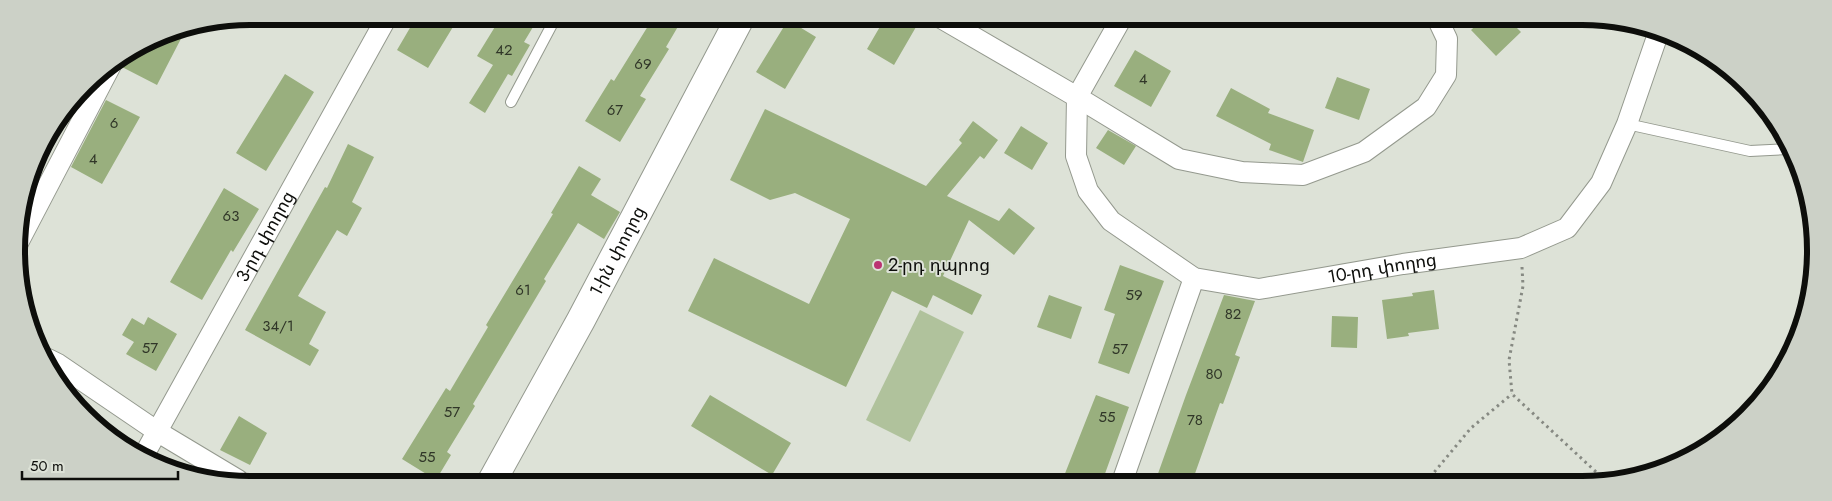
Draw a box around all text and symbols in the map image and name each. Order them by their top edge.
house number: 42 [495,39,513,61]
house number: 69 [634,53,652,75]
house number: 4 [1139,68,1148,90]
house number: 67 [607,99,623,121]
house number: 6 [110,112,118,134]
house number: 4 [89,148,98,170]
street label: 3-րդ փողոց [229,186,301,287]
street label: 1-ին փողոց [583,201,652,300]
house number: 63 [223,205,239,227]
street label: 10-րդ փողոց [1326,247,1438,290]
place label: 2-րդ դպրոց [888,252,990,278]
marker: 2-րդ դպրոց [872,259,884,271]
house number: 61 [515,279,531,301]
house number: 59 [1125,284,1143,306]
house number: 82 [1225,303,1241,325]
house number: 34/1 [262,315,294,337]
house number: 57 [142,337,158,359]
house number: 57 [1112,338,1128,360]
house number: 80 [1205,363,1223,385]
house number: 57 [444,401,460,423]
house number: 55 [1099,406,1115,428]
house number: 78 [1187,409,1203,431]
house number: 55 [419,446,435,468]
scale bar [22,448,179,480]
text: 50 m [30,455,64,477]

